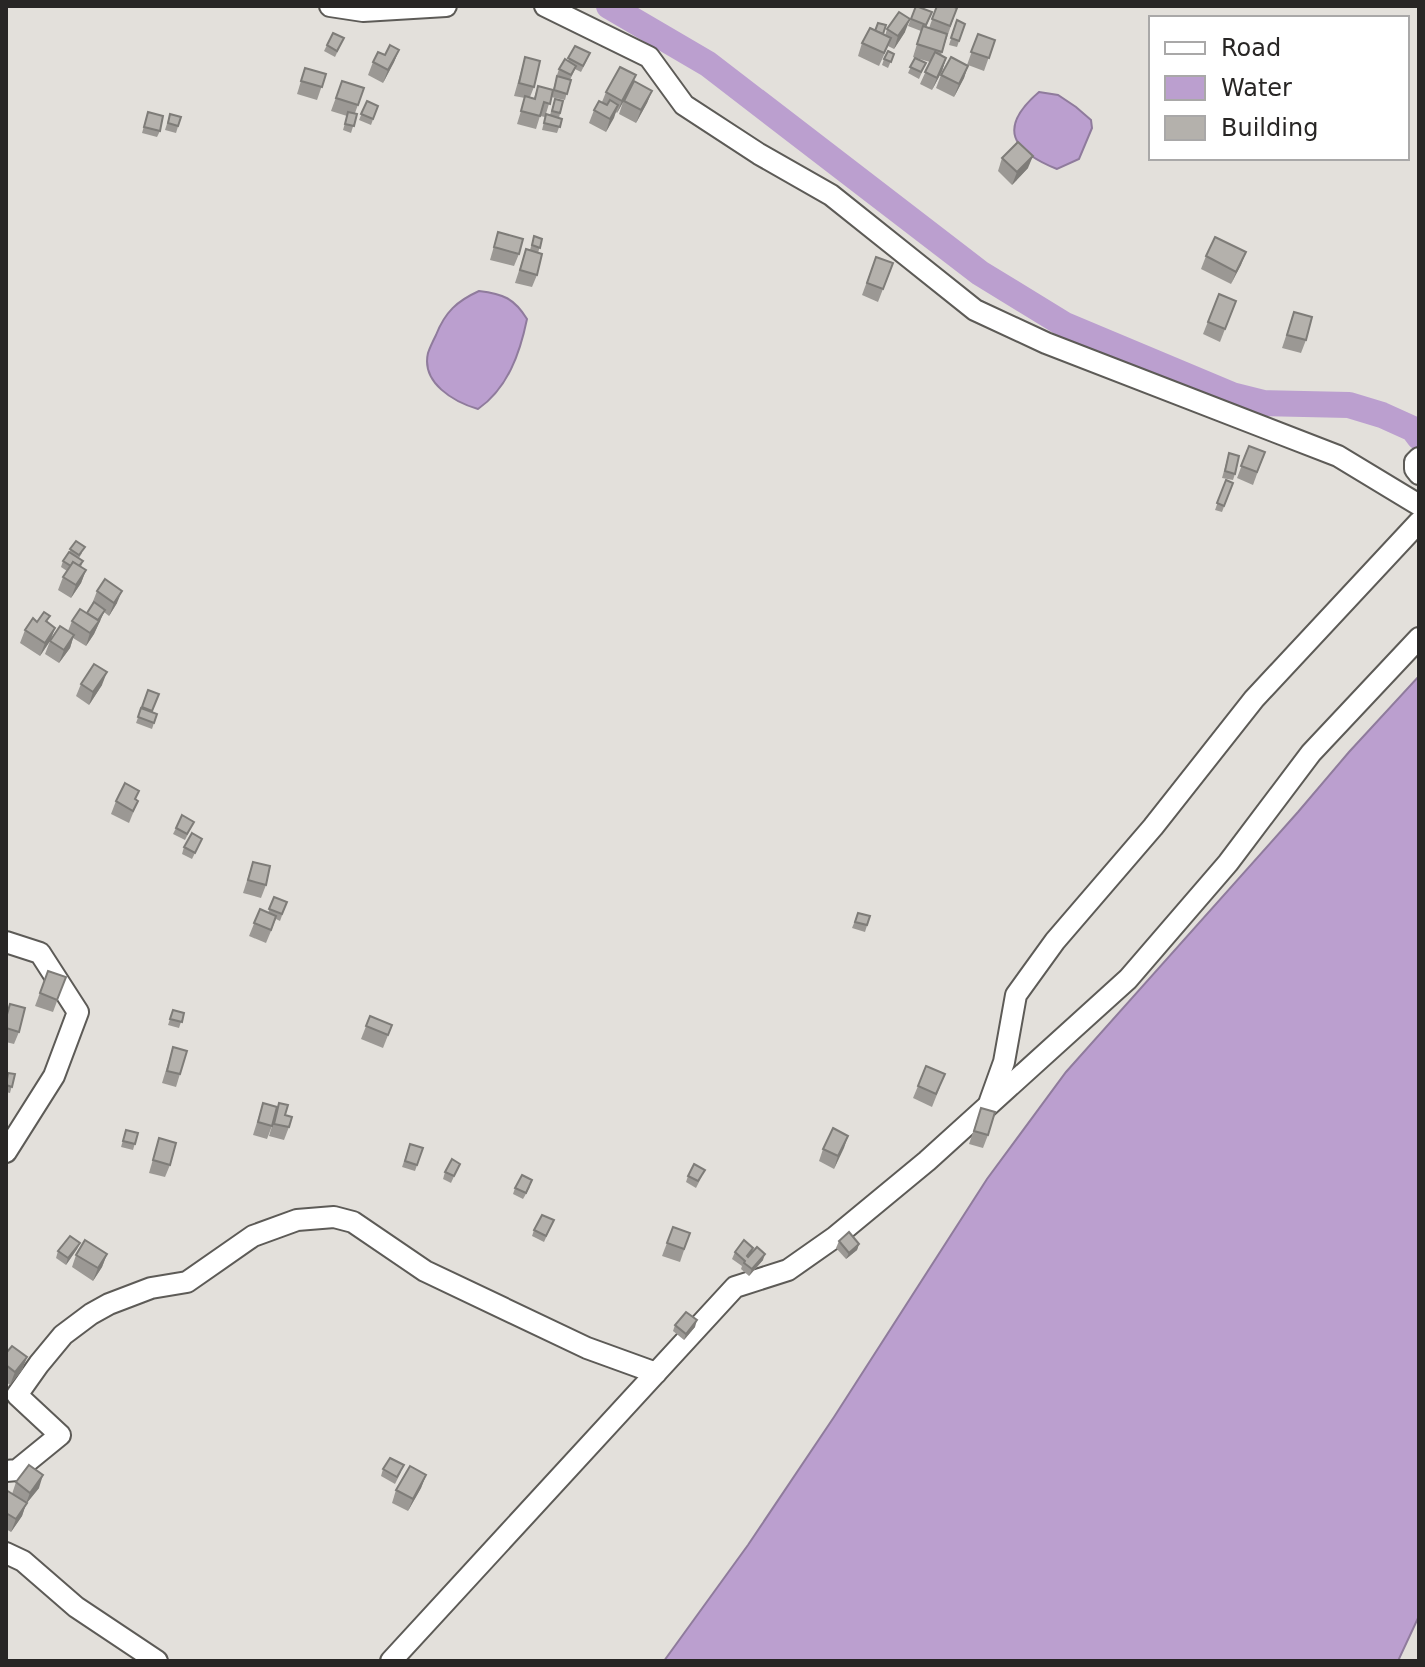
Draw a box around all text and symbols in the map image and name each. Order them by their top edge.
legend [1149,16,1409,160]
text: Road [1221,34,1281,62]
text: Water [1221,74,1292,102]
text: Building [1221,114,1318,142]

